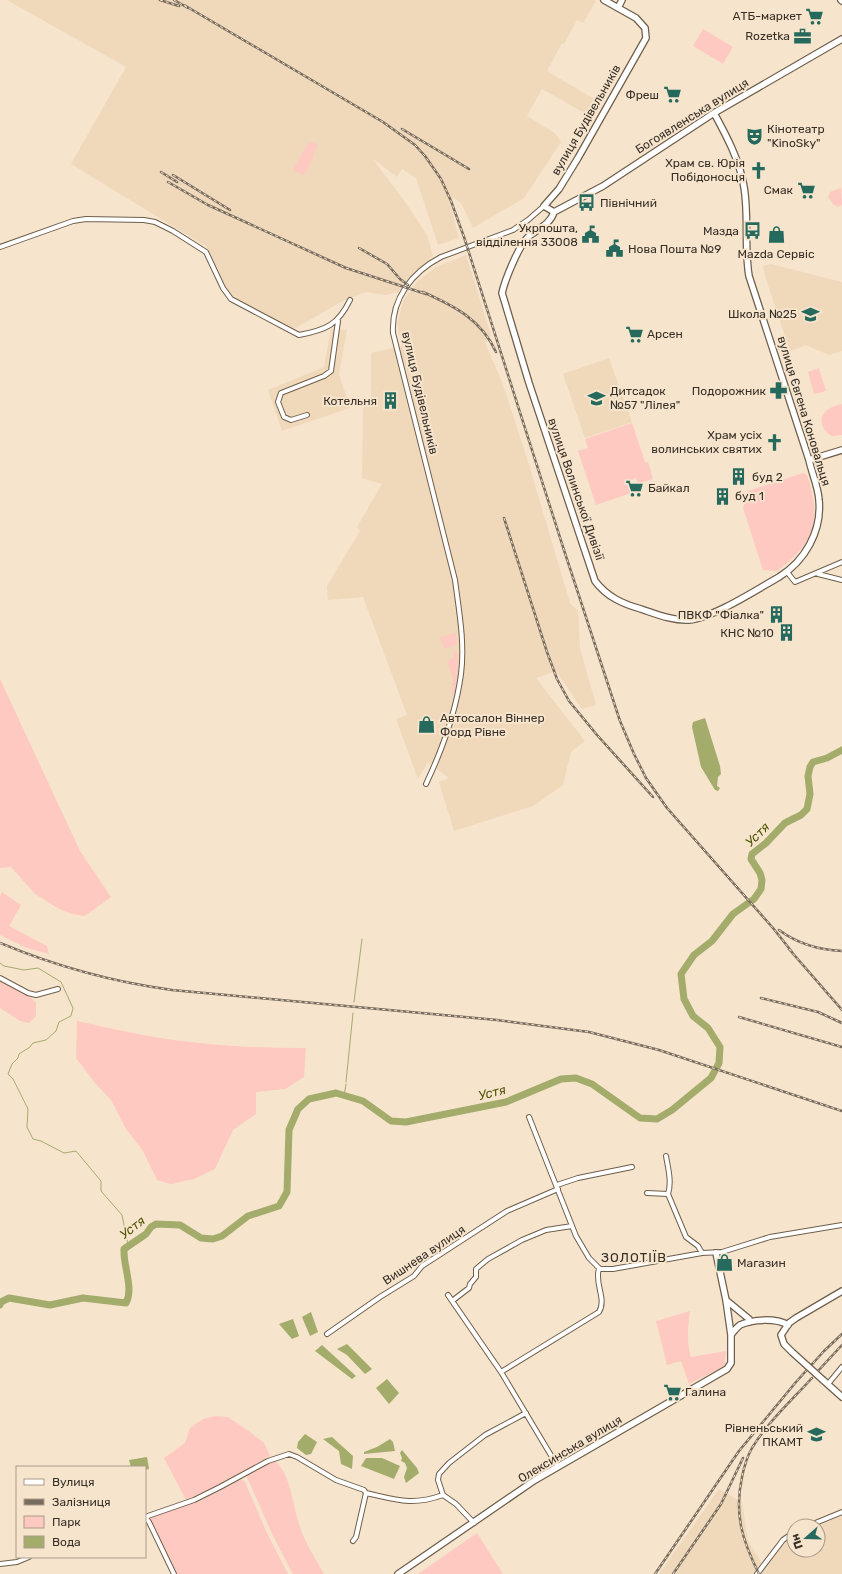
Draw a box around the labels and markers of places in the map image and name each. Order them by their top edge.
supermarket icon: АТБ-маркет [805,6,825,26]
place label: АТБ-маркет [733,9,802,23]
office icon: Rozetka [793,26,813,46]
place label: Rozetka [745,29,790,43]
supermarket icon: Фреш [662,85,682,105]
place label: Фреш [625,88,659,102]
place label: Кінотеатр "KinoSky" [767,122,825,150]
theatre icon: Кінотеатр "KinoSky" [744,126,764,146]
place label: Храм св. Юрія Побідоносця [665,156,745,184]
church icon: Храм св. Юрія Побідоносця [748,160,768,180]
supermarket icon: Смак [796,180,816,200]
place label: Смак [764,183,794,197]
bus stop icon: Північний [577,193,597,213]
place label: Північний [600,196,657,210]
place label: Укрпошта, відділення 33008 [476,221,578,249]
bus stop icon: Мазда [742,221,762,241]
place label: Мазда [703,224,739,238]
public building icon: Укрпошта, відділення 33008 [581,225,601,245]
shop icon: Mazda Сервіс [766,225,786,245]
public building icon: Нова Пошта №9 [605,239,625,259]
place label: Нова Пошта №9 [628,242,721,256]
place label: Mazda Сервіс [737,247,815,261]
school or university icon: Школа №25 [800,304,820,324]
place label: Школа №25 [728,307,797,321]
supermarket icon: Арсен [624,324,644,344]
place label: Арсен [647,327,683,341]
pharmacy icon: Подорожник [769,381,789,401]
place label: Дитсадок №57 "Лілея" [610,384,680,412]
place label: Подорожник [692,384,767,398]
school or university icon: Дитсадок №57 "Лілея" [587,388,607,408]
building icon: Котельня [380,391,400,411]
place label: Котельня [323,394,377,408]
place label: Храм усіх волинських святих [651,428,763,456]
church icon: Храм усіх волинських святих [765,432,785,452]
building icon: буд 2 [729,467,749,487]
place label: буд 2 [752,470,783,484]
supermarket icon: Байкал [625,478,645,498]
place label: Байкал [648,481,690,495]
building icon: буд 1 [712,486,732,506]
place label: буд 1 [735,489,764,503]
building icon: ПВКФ "Фіалка" [767,605,787,625]
place label: ПВКФ "Фіалка" [678,608,764,622]
building icon: КНС №10 [777,623,797,643]
place label: КНС №10 [720,626,774,640]
place label: Автосалон Віннер Форд Рівне [440,711,545,739]
shop icon: Автосалон Віннер Форд Рівне [417,715,437,735]
shop icon: Магазин [714,1253,734,1273]
place label: Магазин [737,1256,786,1270]
supermarket icon: Галина [662,1382,682,1402]
place label: Галина [685,1385,726,1399]
place label: Рівненьський ПКАМТ [725,1421,803,1449]
school or university icon: Рівненьський ПКАМТ [806,1425,826,1445]

